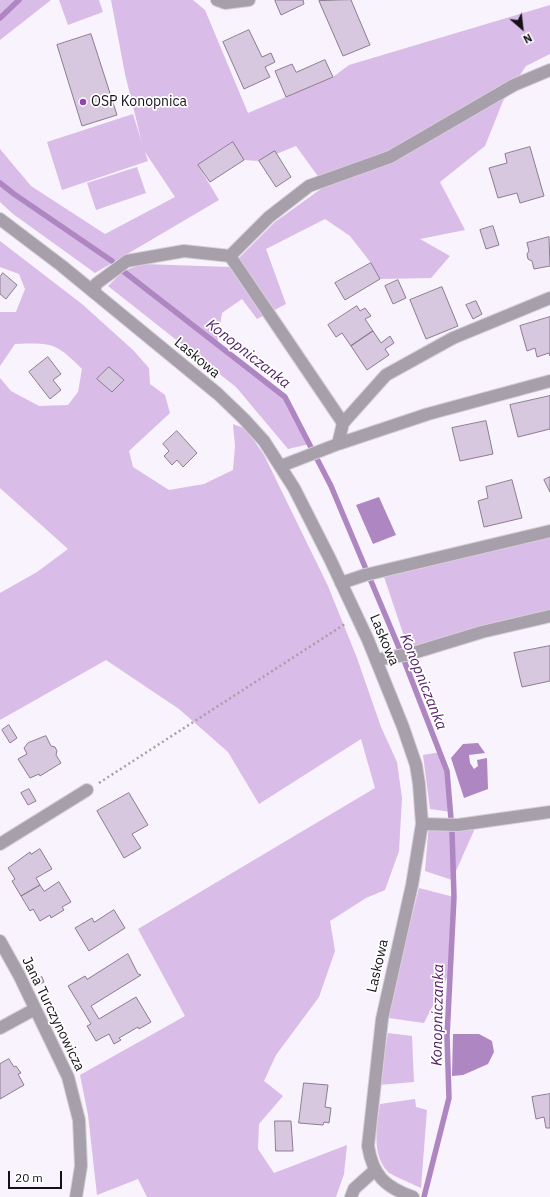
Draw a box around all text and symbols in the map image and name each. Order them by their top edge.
north arrow [502,8,542,48]
text: N [521,31,534,47]
place label: OSP Konopnica [91,94,187,110]
marker: OSP Konopnica [78,97,88,107]
water label: Konopniczanka [202,316,294,392]
street label: Laskowa [171,334,223,382]
street label: Laskowa [366,612,402,668]
water label: Konopniczanka [396,631,450,733]
street label: Laskowa [364,938,392,994]
street label: Jana Turczynowicza [18,954,88,1074]
water label: Konopniczanka [428,964,448,1066]
scale bar [10,1163,64,1189]
text: 20 m [15,1170,43,1185]

